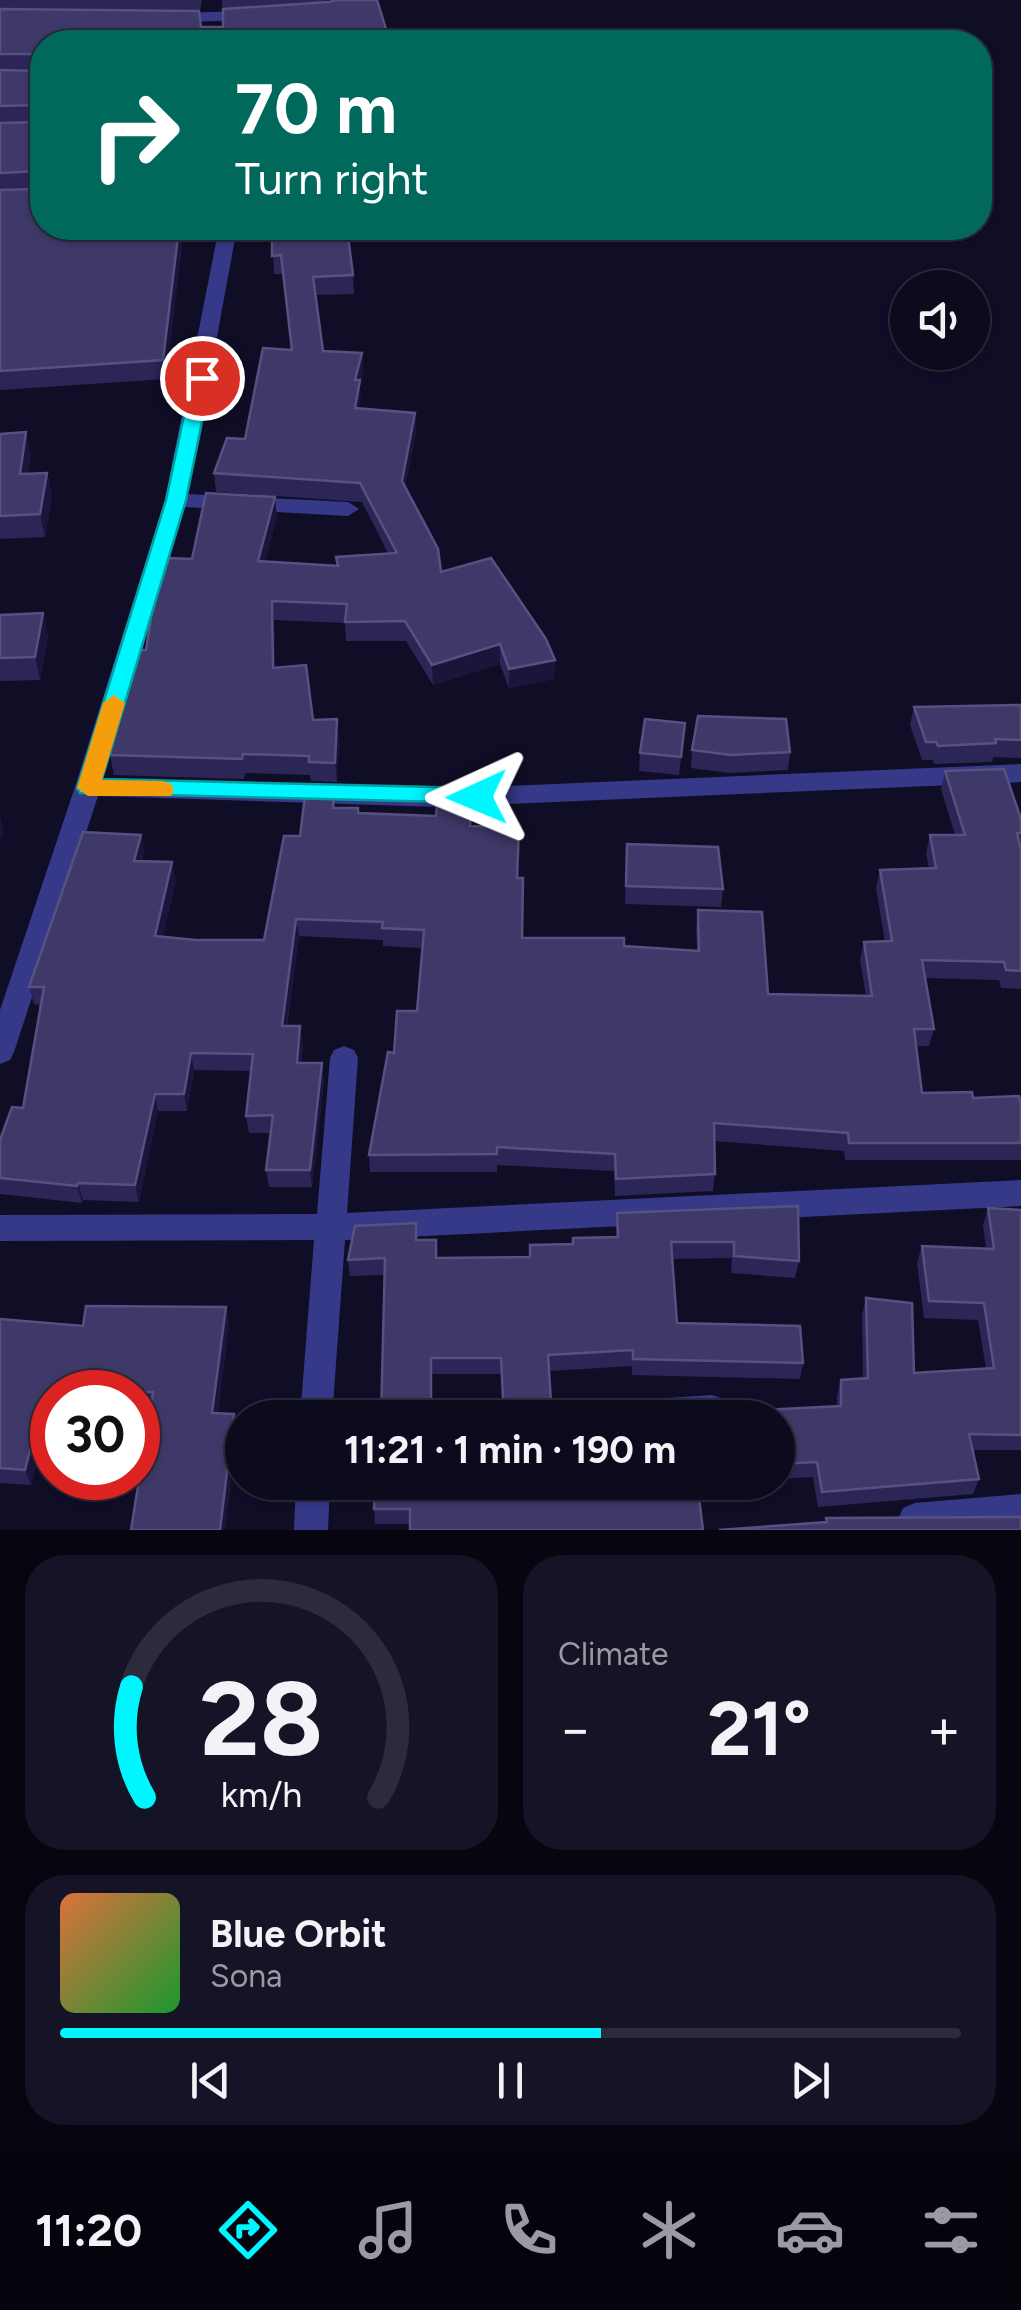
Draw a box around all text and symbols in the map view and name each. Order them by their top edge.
text: 70 m [235,66,397,151]
icon: right [70,70,200,200]
text: Turn right [235,151,428,205]
map controls [890,270,990,370]
button: sound [890,270,990,370]
pin [160,336,245,421]
icon: arrive [175,351,230,406]
position arrow [425,745,529,849]
speed limit sign: 30 [30,1370,160,1500]
text: 11:21 · 1 min · 190 m [344,1427,676,1473]
text: Climate [558,1635,669,1673]
text: 28 [200,1656,323,1781]
text: 21° [708,1684,811,1774]
text: − [558,1696,592,1762]
text: + [927,1696,961,1762]
text: km/h [221,1773,302,1816]
text: Blue Orbit [210,1911,386,1957]
text: Sona [210,1957,282,1995]
icon: previous [183,2053,238,2108]
icon: pause [483,2053,538,2108]
icon: next [783,2053,838,2108]
icon: directions [213,2195,283,2265]
icon: music [353,2195,423,2265]
icon: phone [494,2195,564,2265]
icon: climate [634,2195,704,2265]
icon: car [775,2195,845,2265]
icon: filters [916,2195,986,2265]
text: 11:20 [35,2203,142,2257]

